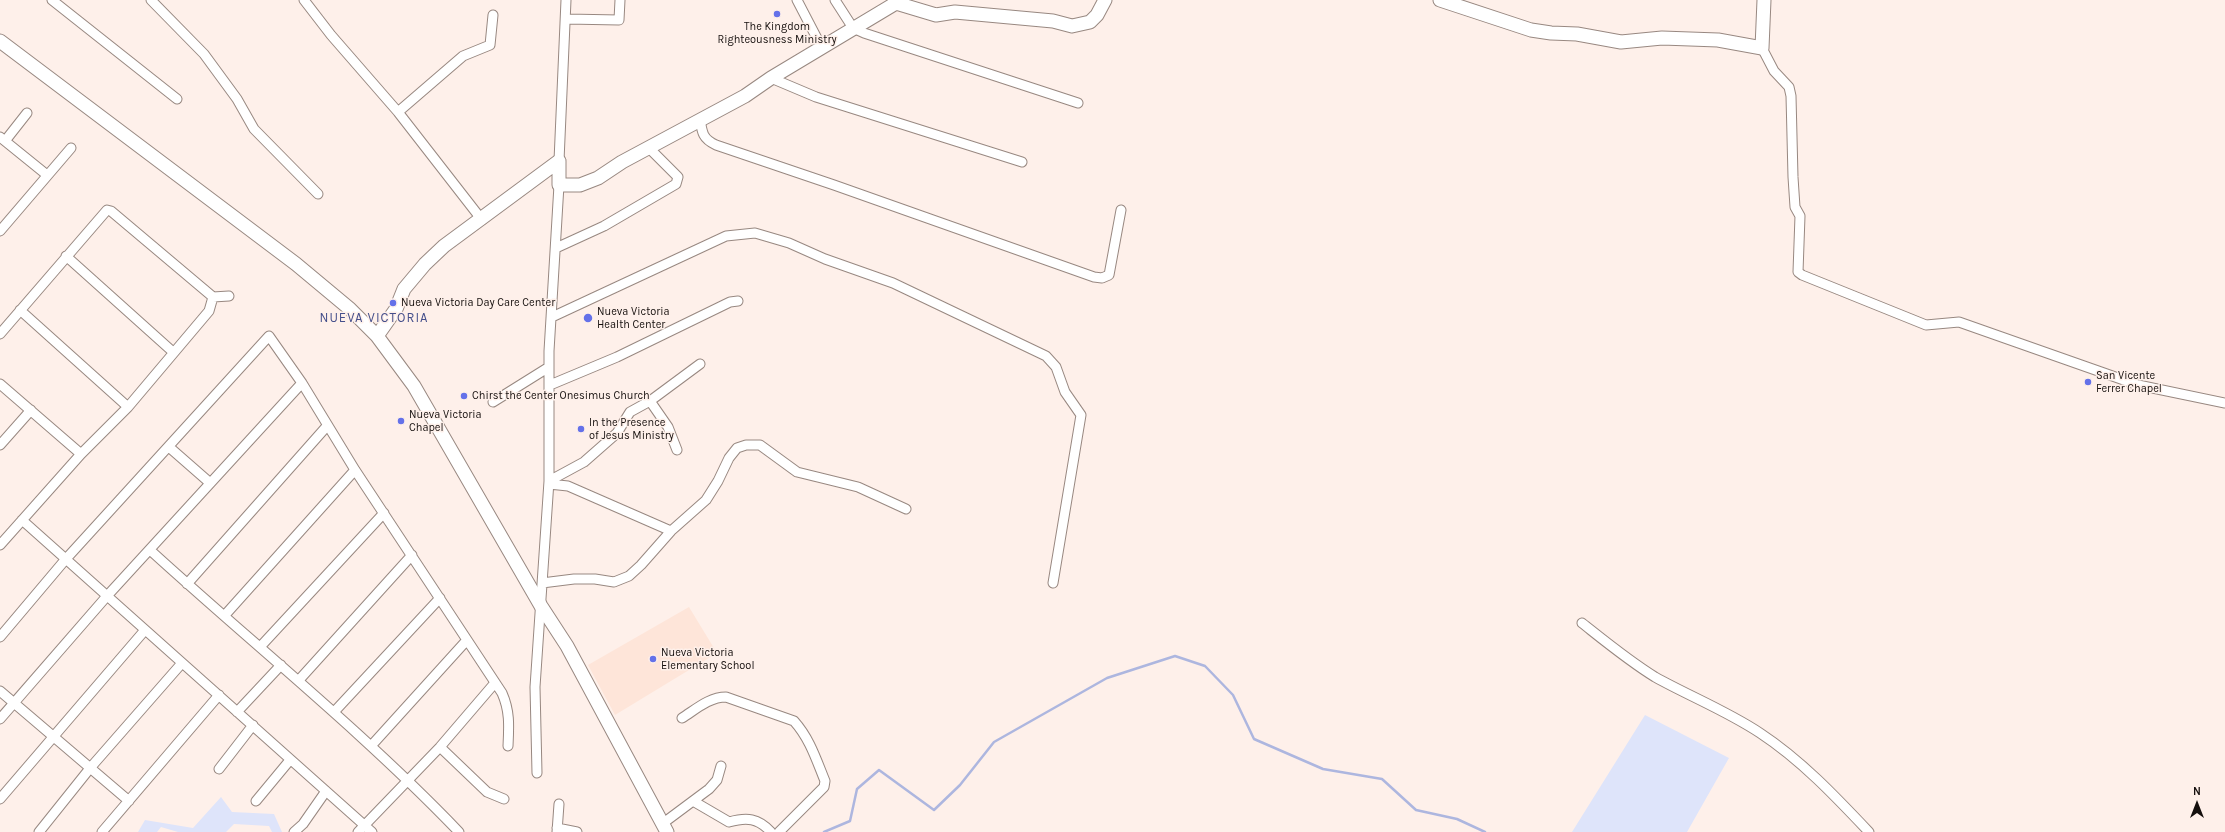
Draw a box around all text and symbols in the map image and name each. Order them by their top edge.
marker: The Kingdom Righteousness Ministry [772,9,782,19]
place label: The Kingdom Righteousness Ministry [717,20,837,46]
place label: Nueva Victoria Day Care Center [401,296,555,310]
marker: Nueva Victoria Day Care Center [388,298,398,308]
place label: Nueva Victoria Health Center [597,305,670,331]
district label: NUEVA VICTORIA [319,310,429,326]
marker: Nueva Victoria Health Center [582,312,594,324]
place label: San Vicente Ferrer Chapel [2096,369,2162,395]
marker: San Vicente Ferrer Chapel [2083,377,2093,387]
place label: Chirst the Center Onesimus Church [472,389,650,403]
marker: Chirst the Center Onesimus Church [459,391,469,401]
place label: Nueva Victoria Chapel [409,408,482,434]
marker: Nueva Victoria Chapel [396,416,406,426]
place label: In the Presence of Jesus Ministry [589,416,674,442]
marker: In the Presence of Jesus Ministry [576,424,586,434]
place label: Nueva Victoria Elementary School [661,646,754,672]
marker: Nueva Victoria Elementary School [648,654,658,664]
north arrow [2177,784,2217,824]
text: N [2193,785,2201,798]

